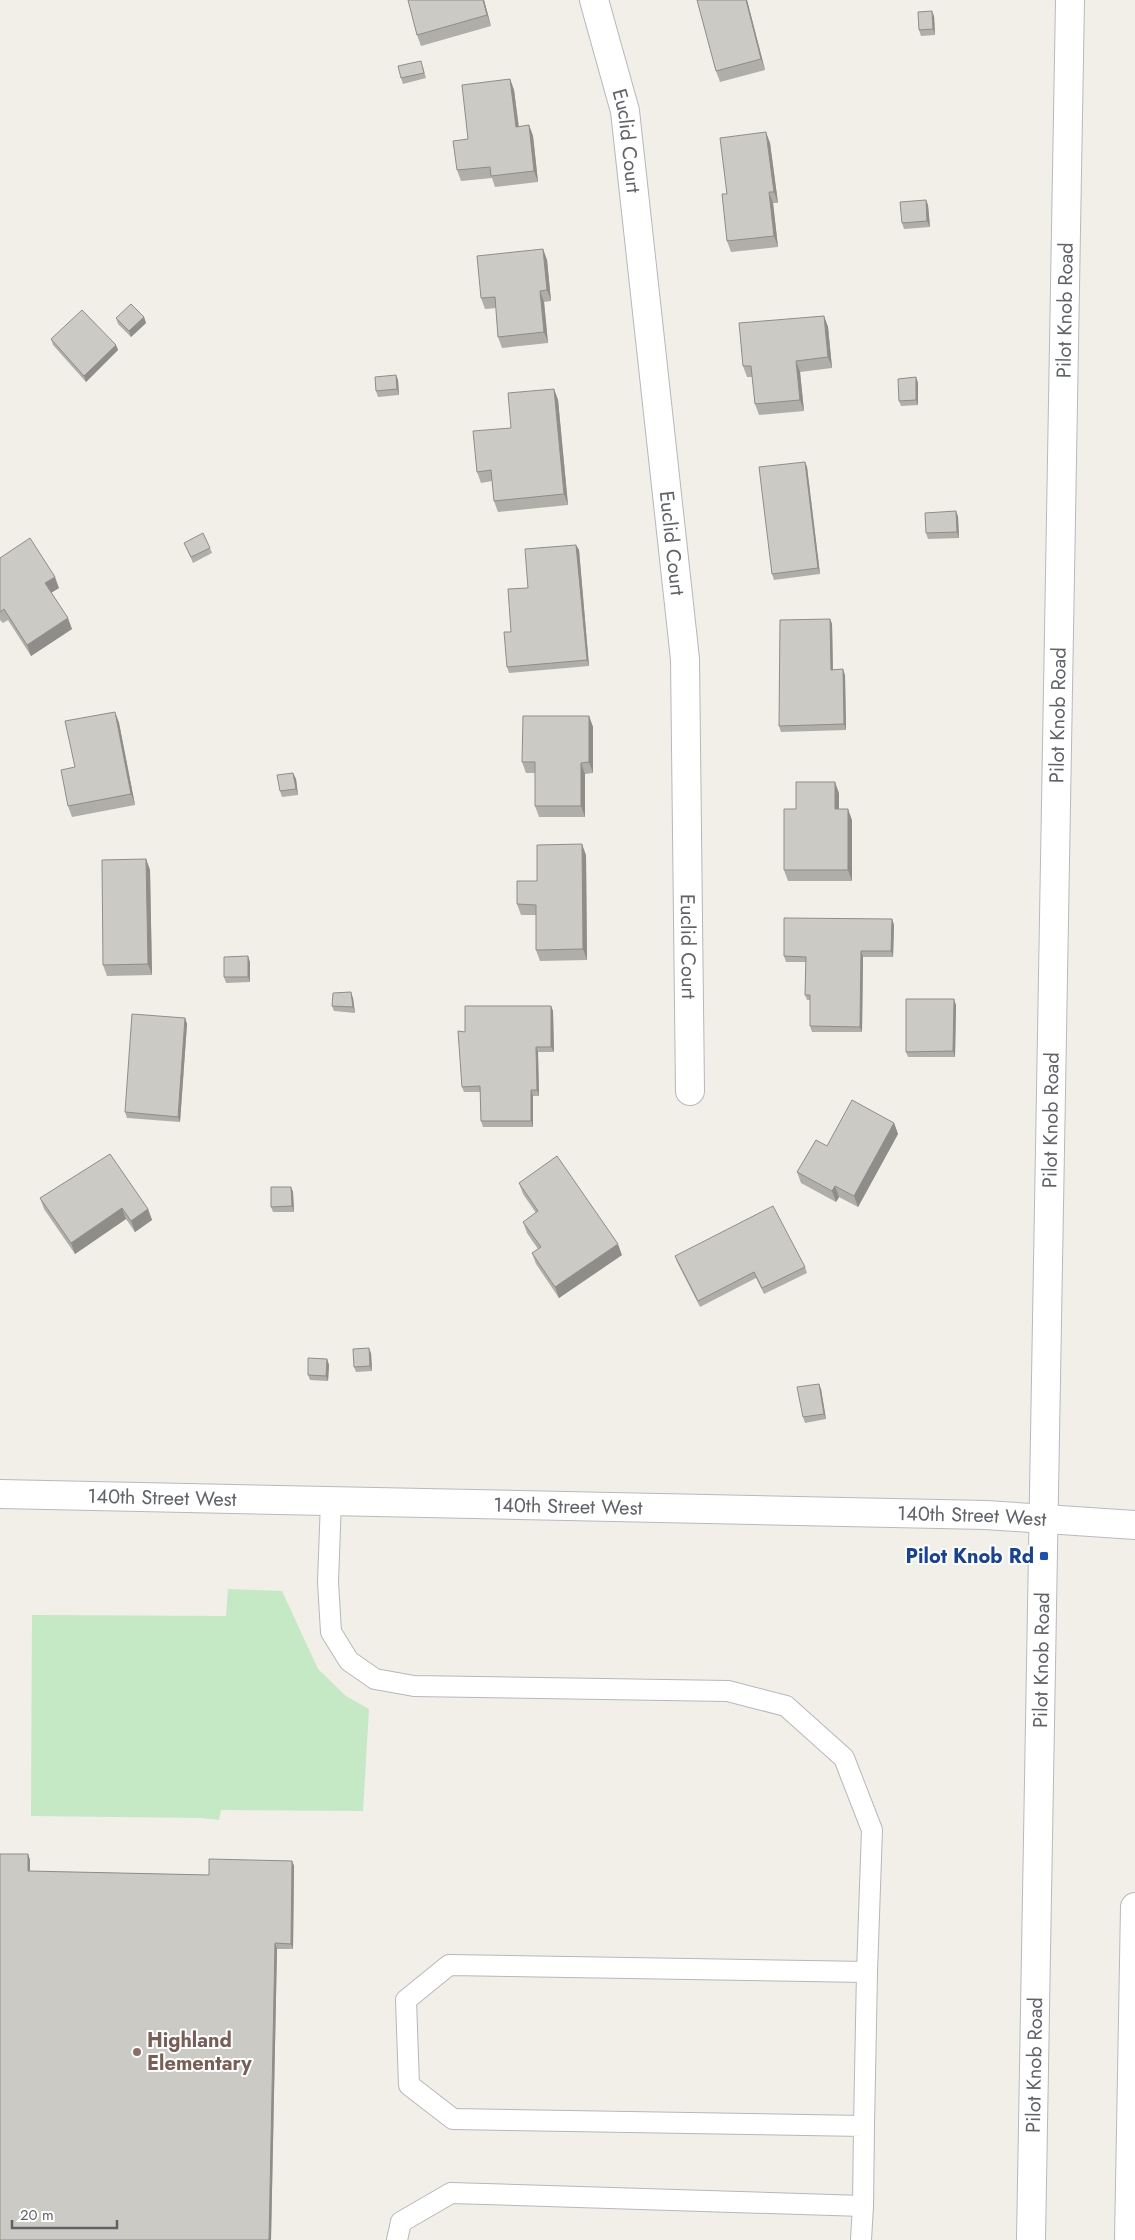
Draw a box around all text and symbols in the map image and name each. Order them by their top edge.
street label: Euclid Court [604,85,648,195]
street label: Pilot Knob Road [1049,242,1081,378]
street label: Euclid Court [652,489,692,597]
street label: Pilot Knob Road [1042,647,1074,783]
street label: Euclid Court [673,894,703,999]
street label: Pilot Knob Road [1035,1052,1067,1188]
street label: 140th Street West [87,1482,237,1514]
street label: 140th Street West [493,1491,643,1523]
street label: 140th Street West [897,1499,1047,1534]
place label: Pilot Knob Rd [906,1542,1034,1571]
marker: Pilot Knob Rd [1038,1550,1050,1562]
street label: Pilot Knob Road [1026,1592,1057,1728]
street label: Pilot Knob Road [1019,1997,1050,2133]
place label: Highland Elementary [147,2026,252,2078]
marker: Highland Elementary [131,2046,143,2058]
scale bar [12,2198,118,2230]
text: 20 m [20,2204,54,2226]

